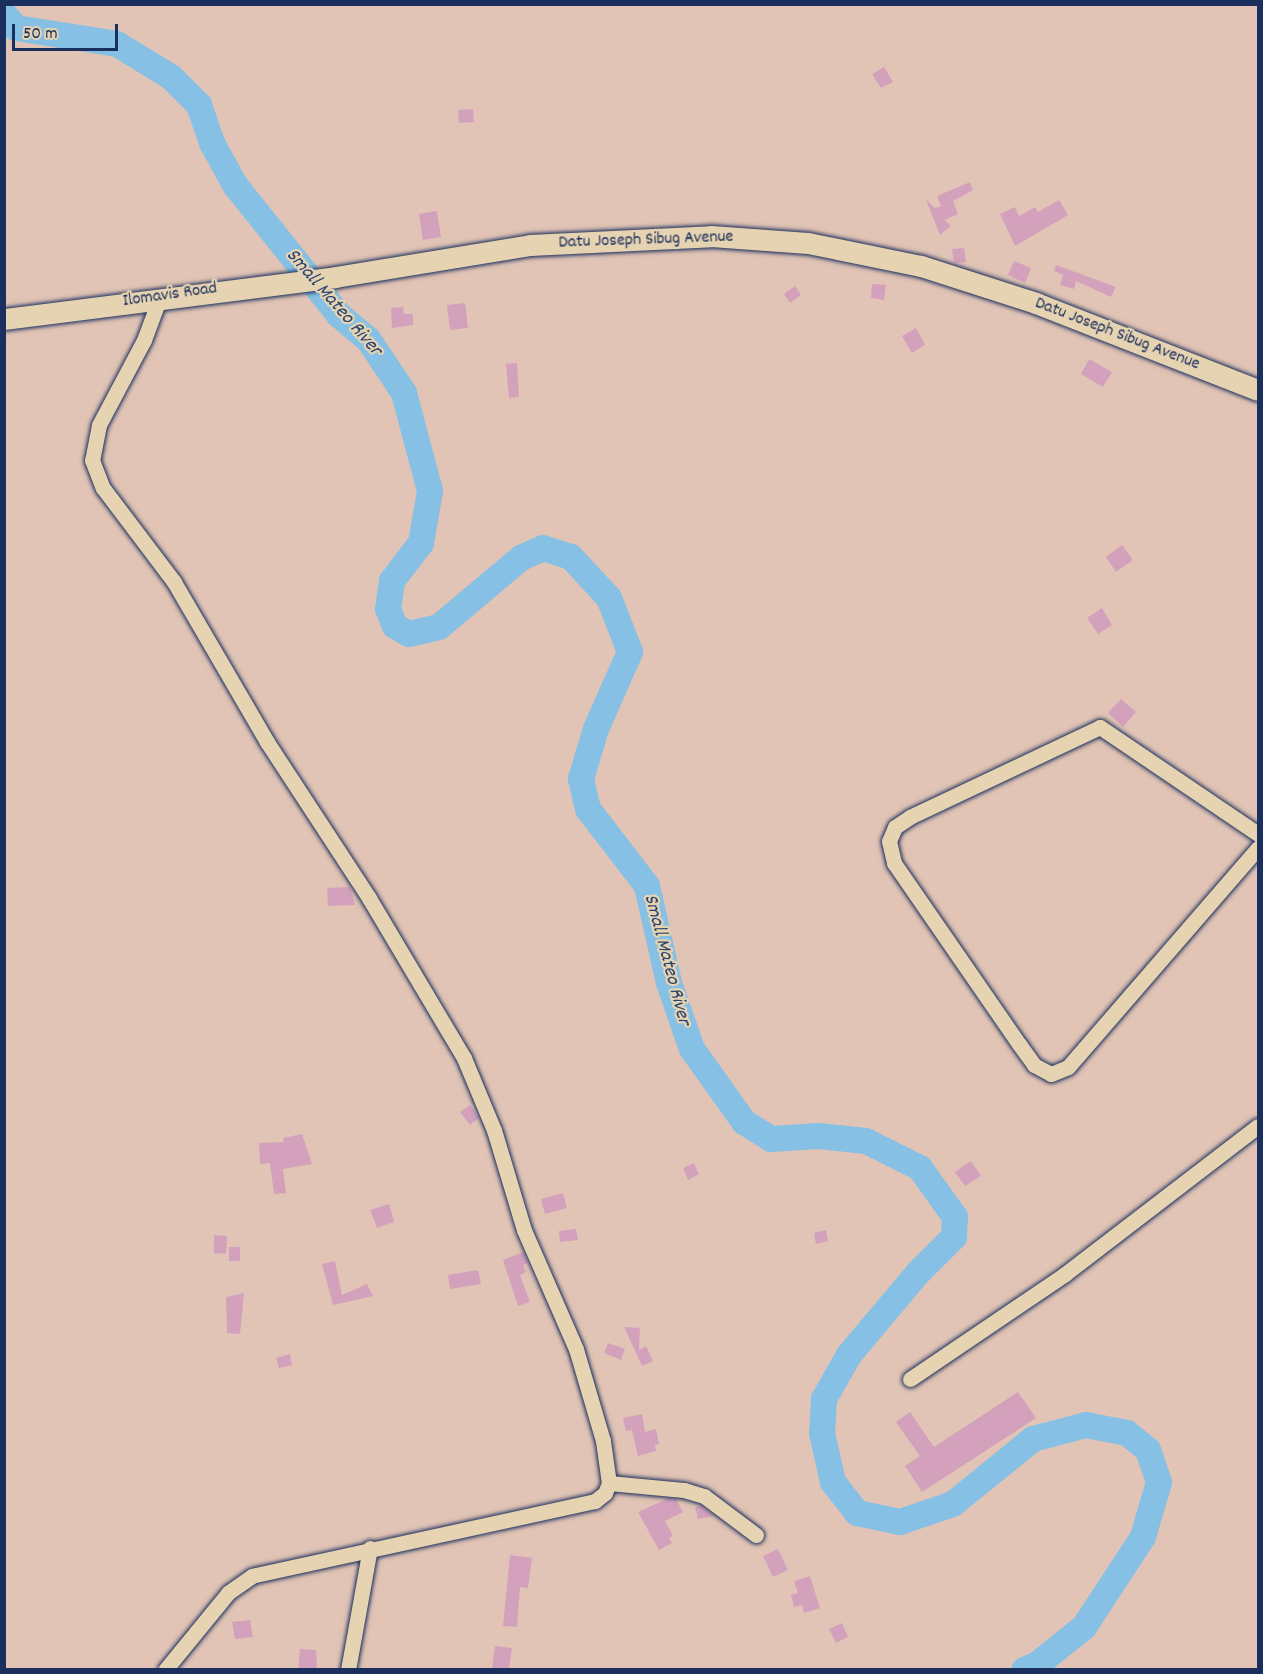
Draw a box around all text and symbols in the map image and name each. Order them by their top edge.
scale bar [15,12,122,50]
text: 50 m [23,22,58,47]
street label: Datu Joseph Sibug Avenue [558,227,734,255]
water label: Small Mateo River [280,244,386,362]
street label: Ilomavis Road [122,279,218,313]
street label: Datu Joseph Sibug Avenue [1031,294,1203,376]
water label: Small Mateo River [637,892,695,1028]

